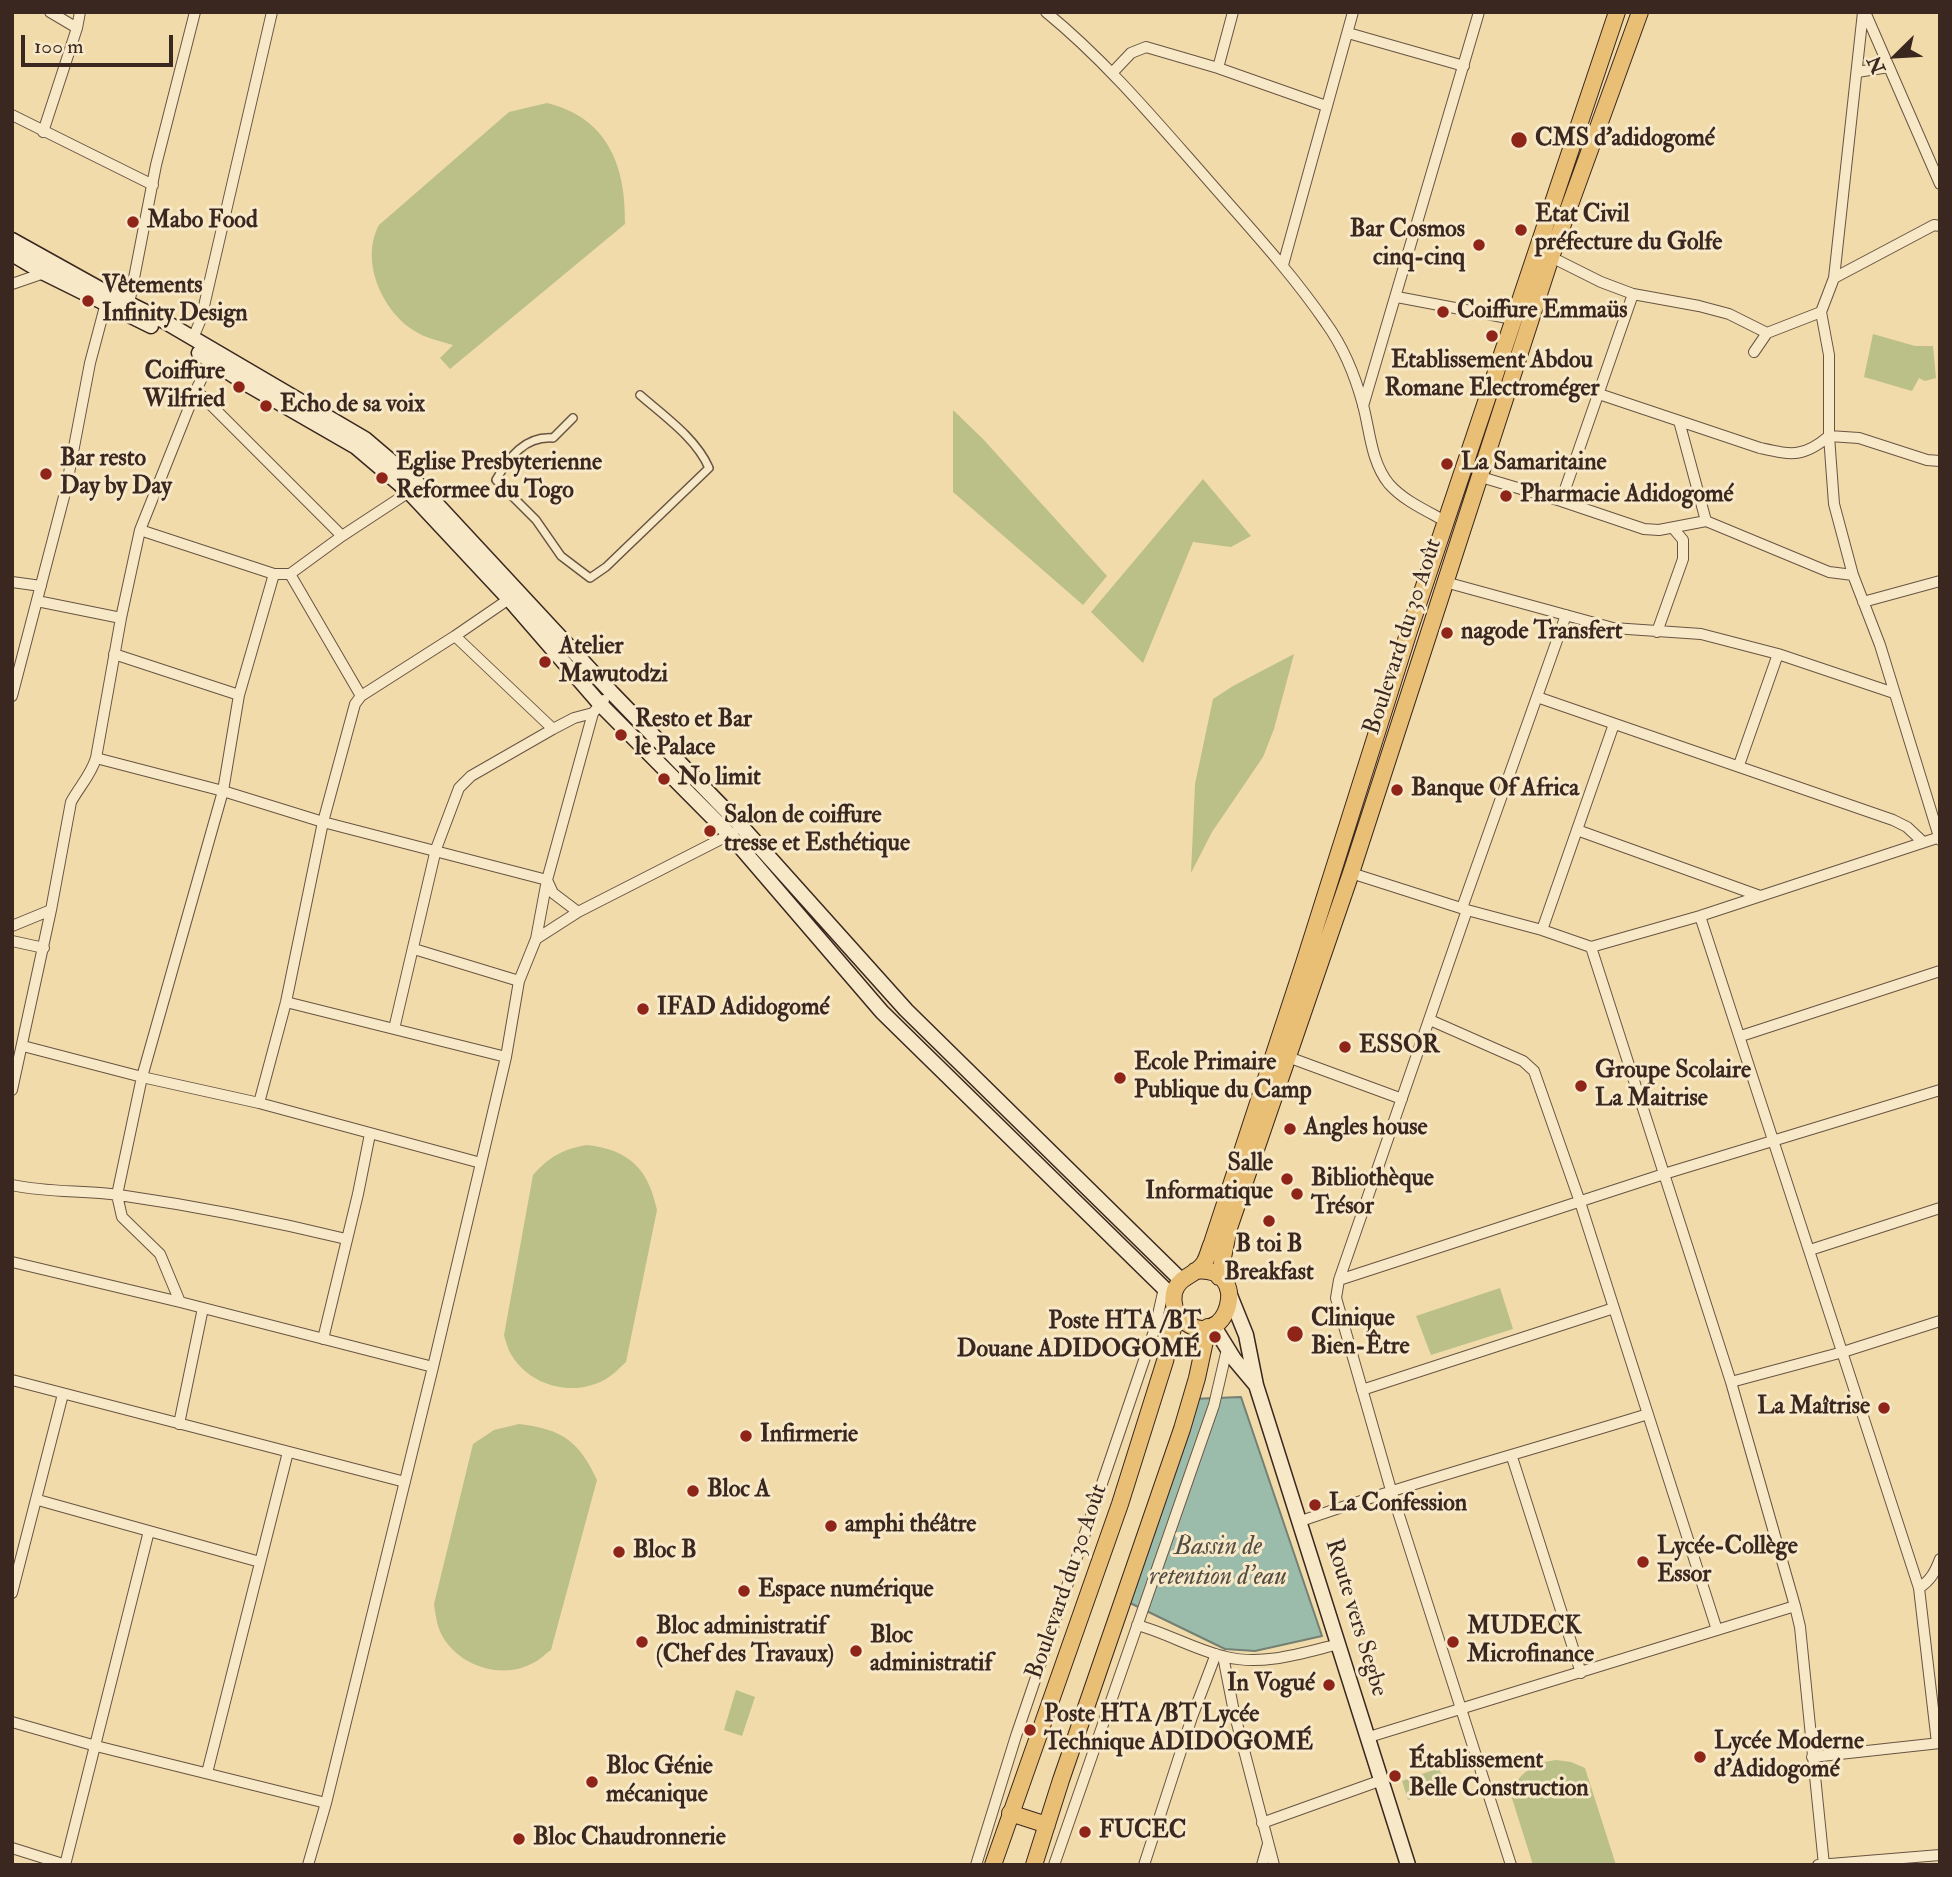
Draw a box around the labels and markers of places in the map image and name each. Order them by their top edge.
place label: CMS d'adidogomé [1535,126,1715,154]
marker: CMS d'adidogomé [1509,130,1529,150]
place label: Etat Civil préfecture du Golfe [1535,202,1722,258]
place label: Mabo Food [147,208,258,236]
marker: Mabo Food [125,214,141,230]
place label: Bar Cosmos cinq-cinq [1350,217,1465,273]
marker: Etat Civil préfecture du Golfe [1513,222,1529,238]
marker: Bar Cosmos cinq-cinq [1471,237,1487,253]
place label: Vêtements Infinity Design [102,273,248,329]
marker: Vêtements Infinity Design [80,293,96,309]
place label: Coiffure Emmaüs [1457,298,1628,326]
marker: Coiffure Emmaüs [1435,304,1451,320]
marker: Etablissement Abdou Romane Electroméger [1484,328,1500,344]
place label: Etablissement Abdou Romane Electroméger [1384,348,1600,404]
place label: Coiffure Wilfried [143,359,225,415]
marker: Coiffure Wilfried [231,379,247,395]
place label: Echo de sa voix [280,392,425,420]
marker: Echo de sa voix [258,398,274,414]
place label: Bar resto Day by Day [60,446,172,502]
place label: Eglise Presbyterienne Reformee du Togo [396,450,602,506]
place label: La Samaritaine [1461,450,1607,478]
marker: La Samaritaine [1439,456,1455,472]
marker: Bar resto Day by Day [38,466,54,482]
marker: Eglise Presbyterienne Reformee du Togo [374,470,390,486]
place label: Pharmacie Adidogomé [1520,482,1734,510]
marker: Pharmacie Adidogomé [1498,488,1514,504]
place label: nagode Transfert [1461,619,1623,647]
marker: nagode Transfert [1439,625,1455,641]
place label: Atelier Mawutodzi [559,634,668,690]
marker: Atelier Mawutodzi [537,654,553,670]
place label: Resto et Bar le Palace [635,707,752,763]
marker: Resto et Bar le Palace [613,727,629,743]
place label: No limit [678,765,761,793]
marker: No limit [656,771,672,787]
place label: Banque Of Africa [1411,776,1579,804]
marker: Banque Of Africa [1389,782,1405,798]
place label: Salon de coiffure tresse et Esthétique [724,803,910,859]
marker: Salon de coiffure tresse et Esthétique [702,823,718,839]
place label: IFAD Adidogomé [657,995,829,1023]
marker: IFAD Adidogomé [635,1001,651,1017]
place label: ESSOR [1359,1033,1439,1061]
marker: ESSOR [1337,1039,1353,1055]
place label: Ecole Primaire Publique du Camp [1134,1050,1312,1106]
place label: Groupe Scolaire La Maitrise [1595,1058,1751,1114]
marker: Ecole Primaire Publique du Camp [1112,1070,1128,1086]
marker: Groupe Scolaire La Maitrise [1573,1078,1589,1094]
place label: Angles house [1304,1115,1428,1143]
marker: Angles house [1282,1121,1298,1137]
place label: Salle Informatique [1145,1151,1273,1207]
place label: Bibliothèque Trésor [1311,1166,1434,1222]
marker: Salle Informatique [1279,1171,1295,1187]
marker: Bibliothèque Trésor [1289,1186,1305,1202]
marker: B toi B Breakfast [1261,1213,1277,1229]
place label: B toi B Breakfast [1224,1232,1314,1288]
place label: Clinique Bien-Être [1311,1306,1409,1362]
place label: Poste HTA /BT Douane ADIDOGOMÉ [957,1309,1201,1365]
marker: Clinique Bien-Être [1285,1324,1305,1344]
marker: Poste HTA /BT Douane ADIDOGOMÉ [1207,1329,1223,1345]
place label: La Maîtrise [1757,1394,1870,1422]
marker: La Maîtrise [1876,1400,1892,1416]
place label: Infirmerie [760,1422,858,1450]
marker: Infirmerie [738,1428,754,1444]
place label: Bloc A [707,1477,770,1505]
marker: Bloc A [685,1483,701,1499]
place label: La Confession [1329,1491,1467,1519]
marker: La Confession [1307,1497,1323,1513]
place label: amphi théâtre [845,1512,976,1540]
marker: amphi théâtre [823,1518,839,1534]
place label: Lycée-Collège Essor [1657,1534,1798,1590]
place label: Bloc B [633,1538,697,1566]
marker: Bloc B [611,1544,627,1560]
marker: Lycée-Collège Essor [1635,1554,1651,1570]
place label: Espace numérique [758,1577,934,1605]
marker: Espace numérique [736,1583,752,1599]
place label: Bloc administratif (Chef des Travaux) [656,1614,834,1670]
place label: MUDECK Microfinance [1467,1614,1594,1670]
place label: Bloc administratif [870,1623,992,1679]
marker: Bloc administratif (Chef des Travaux) [634,1634,650,1650]
marker: MUDECK Microfinance [1445,1634,1461,1650]
marker: Bloc administratif [848,1643,864,1659]
place label: In Vogué [1227,1671,1315,1699]
marker: In Vogué [1321,1677,1337,1693]
place label: Poste HTA /BT Lycée Technique ADIDOGOMÉ [1044,1702,1313,1758]
marker: Poste HTA /BT Lycée Technique ADIDOGOMÉ [1022,1722,1038,1738]
place label: Lycée Moderne d'Adidogomé [1714,1729,1864,1785]
place label: Établissement Belle Construction [1409,1748,1589,1804]
marker: Lycée Moderne d'Adidogomé [1692,1749,1708,1765]
place label: Bloc Génie mécanique [606,1754,713,1810]
marker: Établissement Belle Construction [1387,1768,1403,1784]
marker: Bloc Génie mécanique [584,1774,600,1790]
place label: FUCEC [1099,1818,1186,1846]
marker: FUCEC [1077,1824,1093,1840]
place label: Bloc Chaudronnerie [533,1825,726,1853]
marker: Bloc Chaudronnerie [511,1831,527,1847]

